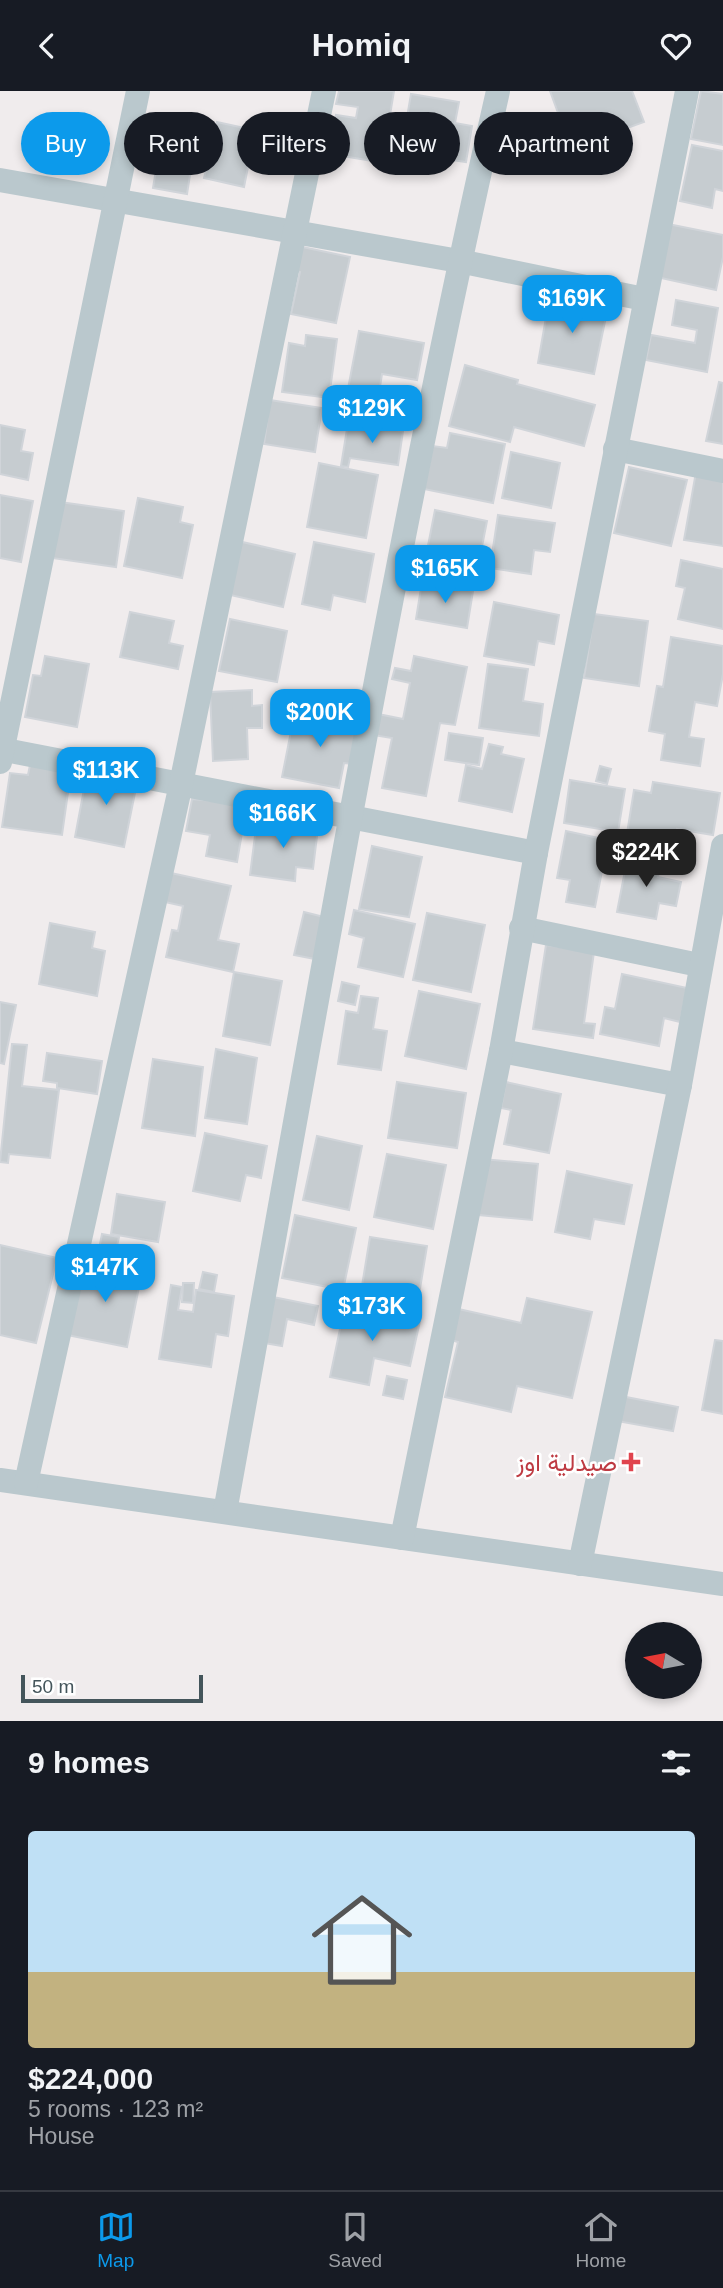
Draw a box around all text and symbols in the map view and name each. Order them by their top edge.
icon: back [28,27,66,65]
text: Homiq [312,27,411,63]
icon: heart [657,27,695,65]
chip: Buy [21,112,110,175]
chip: Rent [124,112,223,175]
chip: Filters [237,112,350,175]
chip: New [364,112,460,175]
chip: Apartment [474,112,633,175]
pin: $169K [523,275,621,335]
text: $169K [538,285,606,311]
pin: $129K [323,385,421,445]
text: $129K [338,395,406,421]
pin: $165K [396,545,494,605]
text: $165K [411,555,479,581]
pin: $200K [271,689,369,749]
text: $200K [286,699,354,725]
pin: $113K [57,747,155,807]
text: $113K [73,757,139,783]
pin: $166K [234,791,332,850]
text: $166K [249,800,317,826]
pin: $224K [597,829,695,889]
text: $224K [612,839,680,865]
pin: $147K [56,1245,154,1304]
text: $147K [71,1254,139,1280]
pin: $173K [323,1283,421,1343]
text: $173K [338,1293,406,1319]
place label: صيدلية اوز [515,1449,617,1478]
marker: صيدلية اوز [623,1454,639,1470]
north arrow [625,1622,702,1699]
map controls [625,1622,702,1699]
scale bar [21,1672,203,1704]
text: 50 m [32,1676,74,1697]
icon: filters [657,1744,695,1782]
text: 9 homes [28,1746,150,1779]
icon: home [299,1877,425,2003]
text: $224,000 [28,2062,153,2095]
text: 5 rooms · 123 m² [28,2096,203,2122]
text: House [28,2123,94,2149]
tab: Map [97,2208,135,2272]
tab: Saved [328,2208,382,2272]
tab: Home [576,2208,626,2272]

